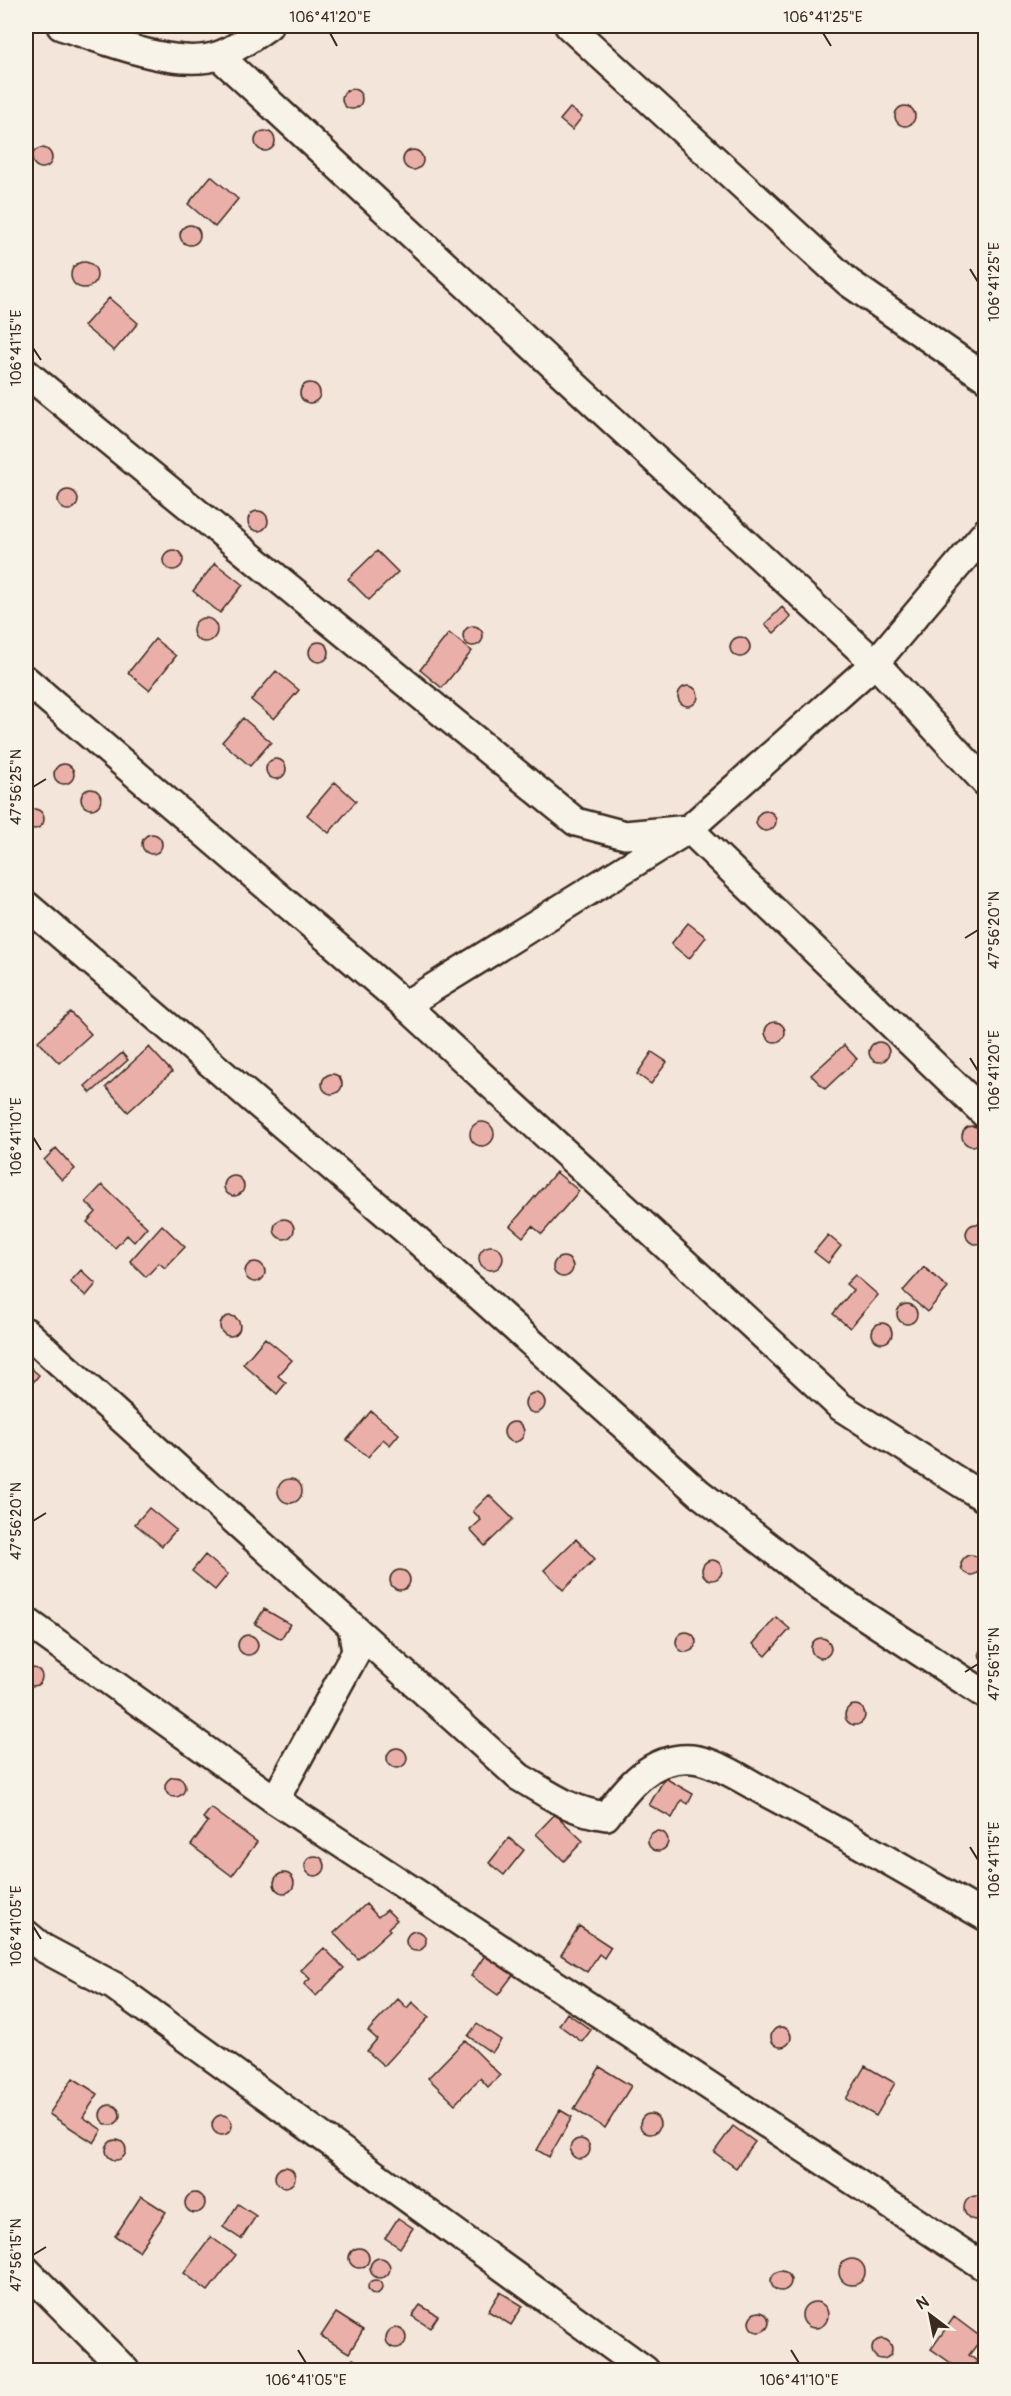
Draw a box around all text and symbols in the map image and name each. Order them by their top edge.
text: 106°41'20"E [289,8,371,27]
text: 106°41'25"E [783,8,863,27]
text: 106°41'25"E [985,242,1004,322]
text: 106°41'15"E [7,309,26,386]
text: 47°56'25"N [7,749,26,825]
text: 47°56'20"N [985,891,1004,969]
text: 106°41'20"E [985,1030,1004,1112]
text: 106°41'10"E [7,1097,26,1176]
text: 47°56'20"N [7,1482,26,1560]
text: 47°56'15"N [985,1627,1004,1701]
text: 106°41'15"E [985,1821,1004,1898]
text: 106°41'05"E [7,1885,26,1967]
text: 47°56'15"N [7,2218,26,2292]
north arrow [900,2285,960,2345]
text: N [913,2292,933,2314]
text: 106°41'05"E [265,2371,347,2390]
text: 106°41'10"E [760,2371,839,2390]

